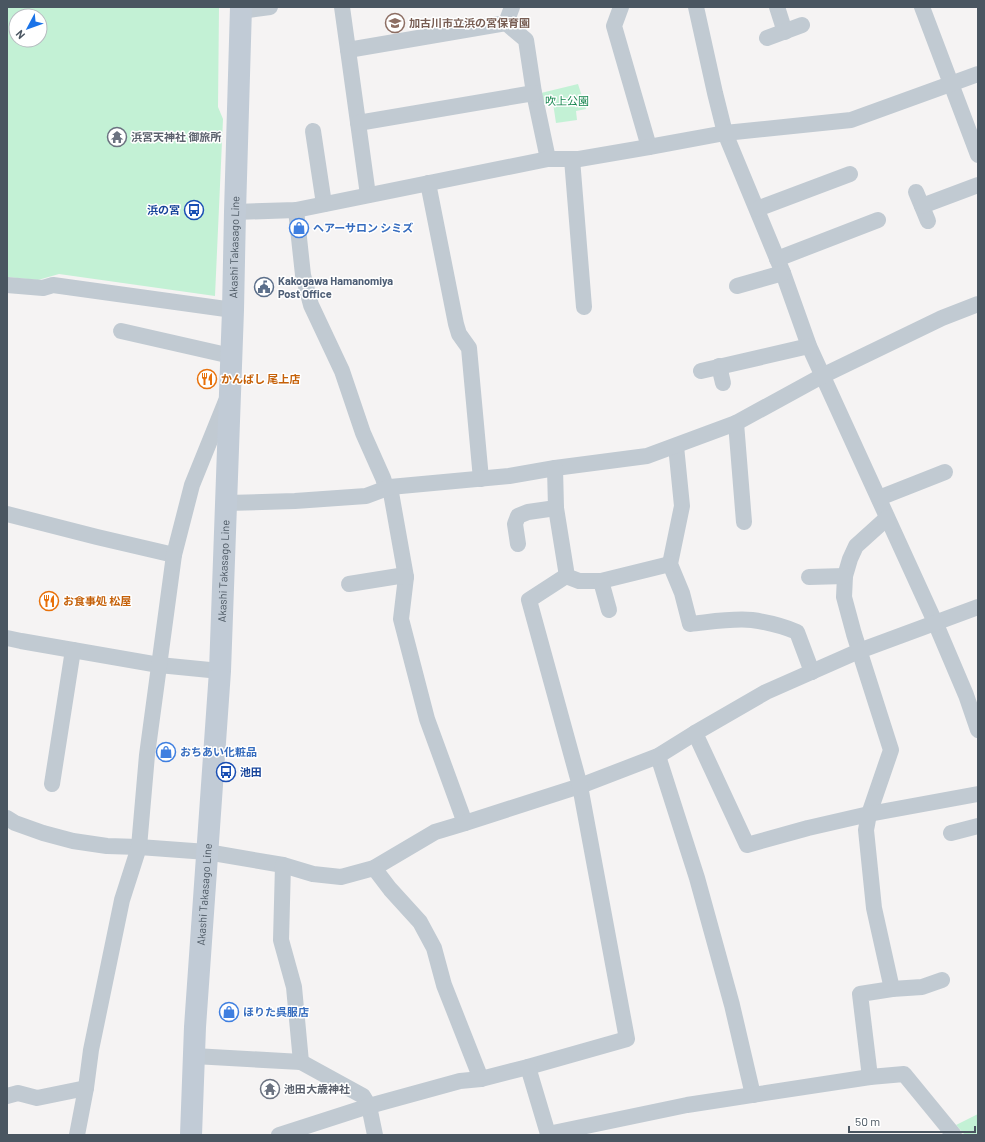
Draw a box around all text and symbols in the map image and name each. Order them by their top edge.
north arrow [8,8,48,48]
school or university icon: 加古川市立浜の宮保育園 [384,12,406,34]
place label: 加古川市立浜の宮保育園 [409,16,530,29]
text: N [13,28,27,42]
park label: 吹上公園 [545,94,589,107]
temple icon: 浜宮天神社 御旅所 [106,126,128,148]
place label: 浜宮天神社 御旅所 [131,130,221,143]
street label: Akashi Takasago Line [226,196,241,299]
bus stop icon: 浜の宮 [183,199,205,221]
place label: 浜の宮 [147,203,180,216]
shop icon: ヘアーサロン シミズ [288,217,310,239]
place label: ヘアーサロン シミズ [313,221,413,234]
place label: Kakogawa Hamanomiya Post Office [278,274,393,300]
public building icon: Kakogawa Hamanomiya Post Office [253,276,275,298]
restaurant icon: かんばし 尾上店 [196,368,218,390]
place label: かんばし 尾上店 [221,372,300,385]
street label: Akashi Takasago Line [215,519,231,622]
restaurant icon: お食事処 松屋 [38,590,60,612]
place label: お食事処 松屋 [63,594,131,607]
shop icon: おちあい化粧品 [155,741,177,763]
place label: おちあい化粧品 [180,745,257,758]
bus stop icon: 池田 [215,761,237,783]
place label: 池田 [240,765,262,778]
street label: Akashi Takasago Line [194,843,214,946]
shop icon: ほりた呉服店 [218,1001,240,1023]
place label: ほりた呉服店 [243,1005,309,1018]
temple icon: 池田大歳神社 [259,1078,281,1100]
place label: 池田大歳神社 [284,1082,350,1095]
scale bar [849,1108,975,1134]
text: 50 m [855,1114,880,1128]

